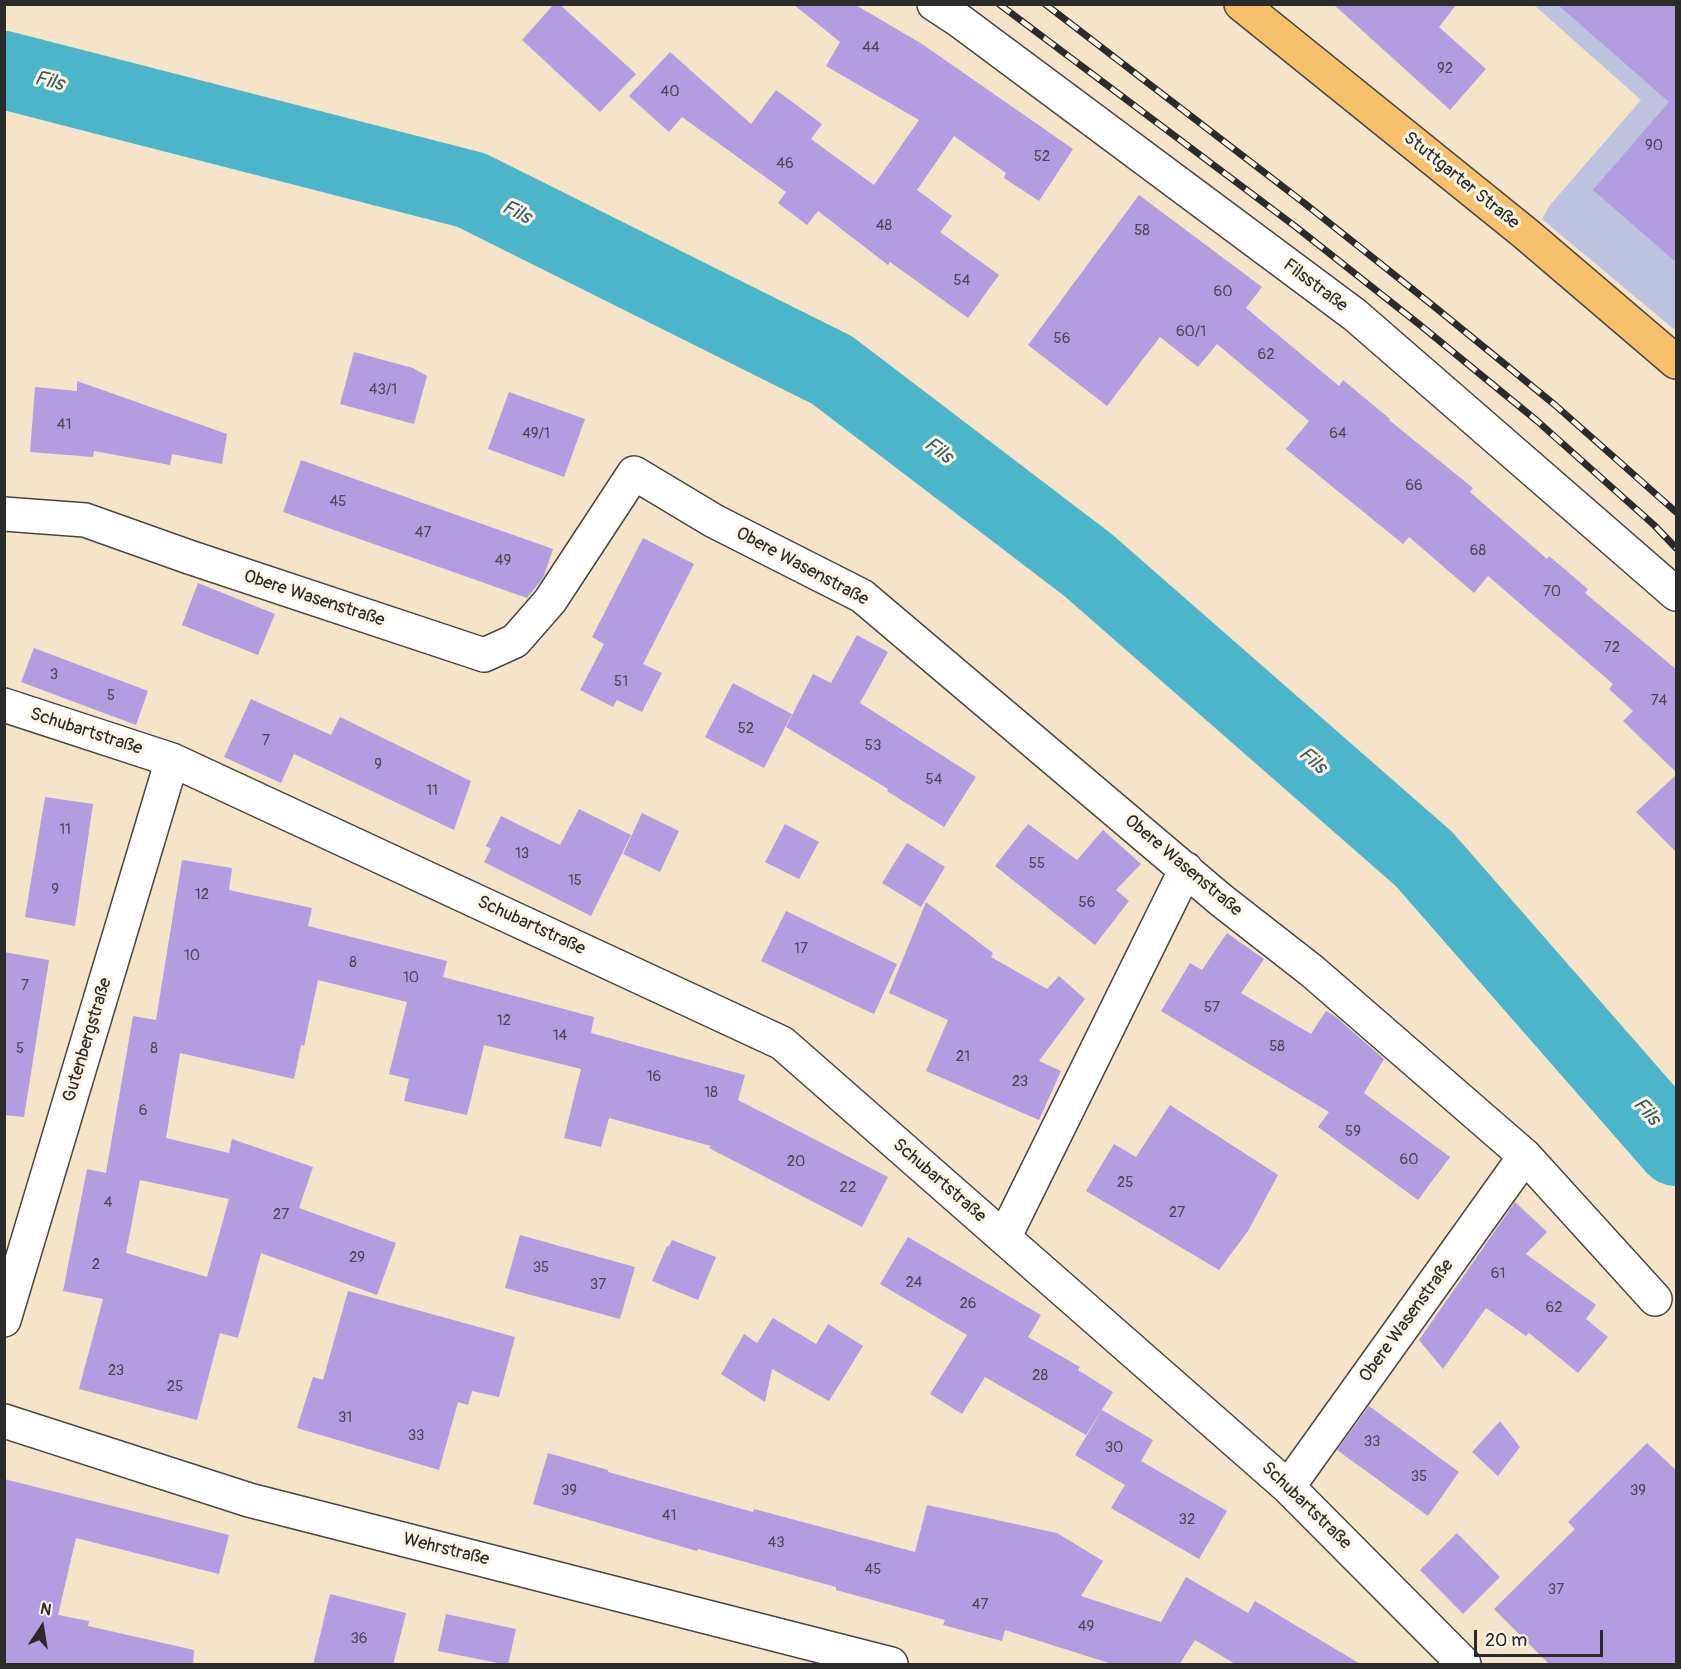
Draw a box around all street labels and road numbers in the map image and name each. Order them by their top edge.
street label: Stuttgarter Straße [1399,128,1523,234]
street label: Filsstraße [1278,255,1352,317]
street label: Obere Wasenstraße [732,523,872,611]
street label: Obere Wasenstraße [241,566,387,632]
street label: Schubartstraße [27,704,145,760]
street label: Obere Wasenstraße [1120,811,1246,921]
street label: Schubartstraße [474,892,588,960]
street label: Gutenbergstraße [59,975,117,1105]
street label: Schubartstraße [888,1135,990,1227]
street label: Obere Wasenstraße [1355,1255,1459,1387]
street label: Schubartstraße [1256,1458,1356,1554]
street label: Wehrstraße [401,1529,491,1571]

